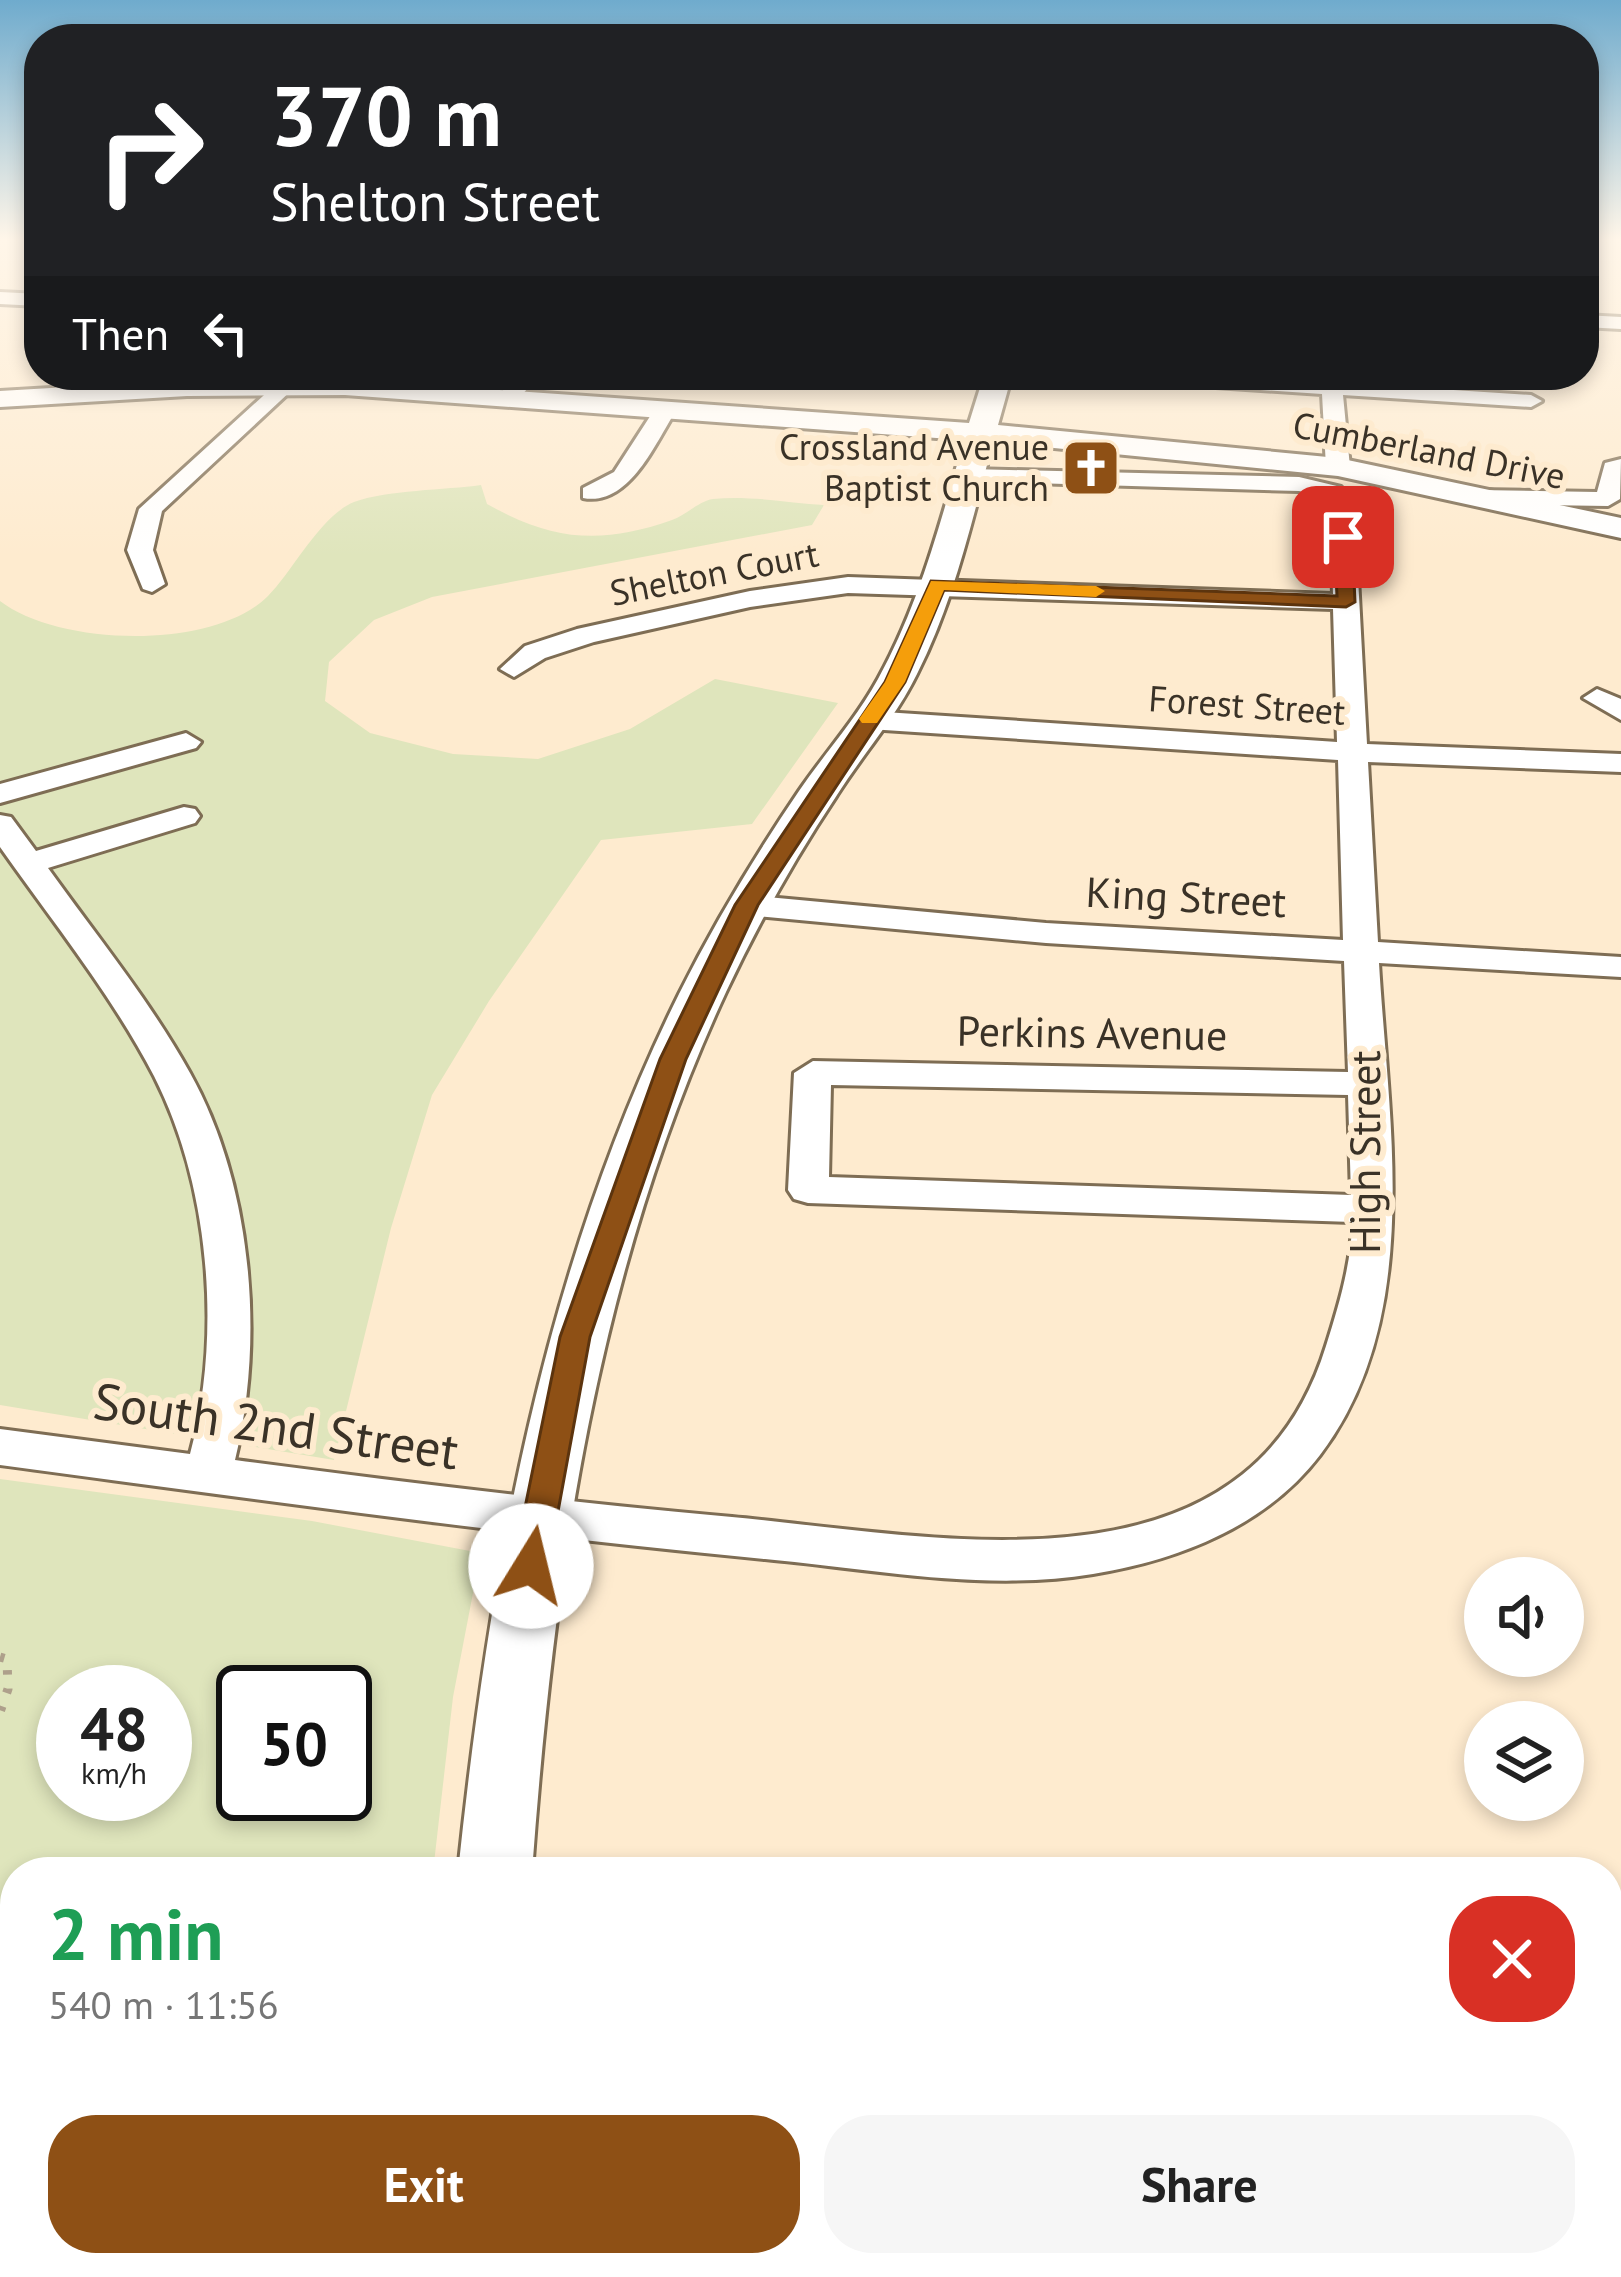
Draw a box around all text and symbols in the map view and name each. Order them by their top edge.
text: 370 m [270,60,502,169]
icon: right [72,72,228,228]
text: Shelton Street [270,166,600,236]
icon: left [193,300,259,366]
text: Then [72,304,169,362]
street label: Cumberland Drive [1289,400,1569,499]
place label: Crossland Avenue Baptist Church [779,423,1049,511]
church icon: Crossland Avenue Baptist Church [1060,437,1122,499]
pin [1292,486,1394,588]
icon: arrive [1310,504,1376,570]
street label: Shelton Court [606,529,822,616]
street label: Forest Street [1147,674,1347,735]
street label: King Street [1084,864,1288,929]
street label: Perkins Avenue [956,1003,1228,1062]
street label: High Street [1337,1050,1392,1254]
street label: South 2nd Street [89,1367,463,1483]
position arrow [468,1503,594,1629]
map controls [1464,1557,1584,1821]
button: sound [1464,1557,1584,1677]
speed limit sign: 50 [216,1665,372,1821]
text: 48 [80,1689,148,1767]
button: layers [1464,1701,1584,1821]
text: km/h [81,1753,147,1792]
text: 2 min [48,1887,224,1980]
button: close [1449,1896,1575,2022]
text: 540 m · 11:56 [48,1979,279,2030]
button: Exit [48,2115,800,2253]
button: Share [824,2115,1575,2253]

